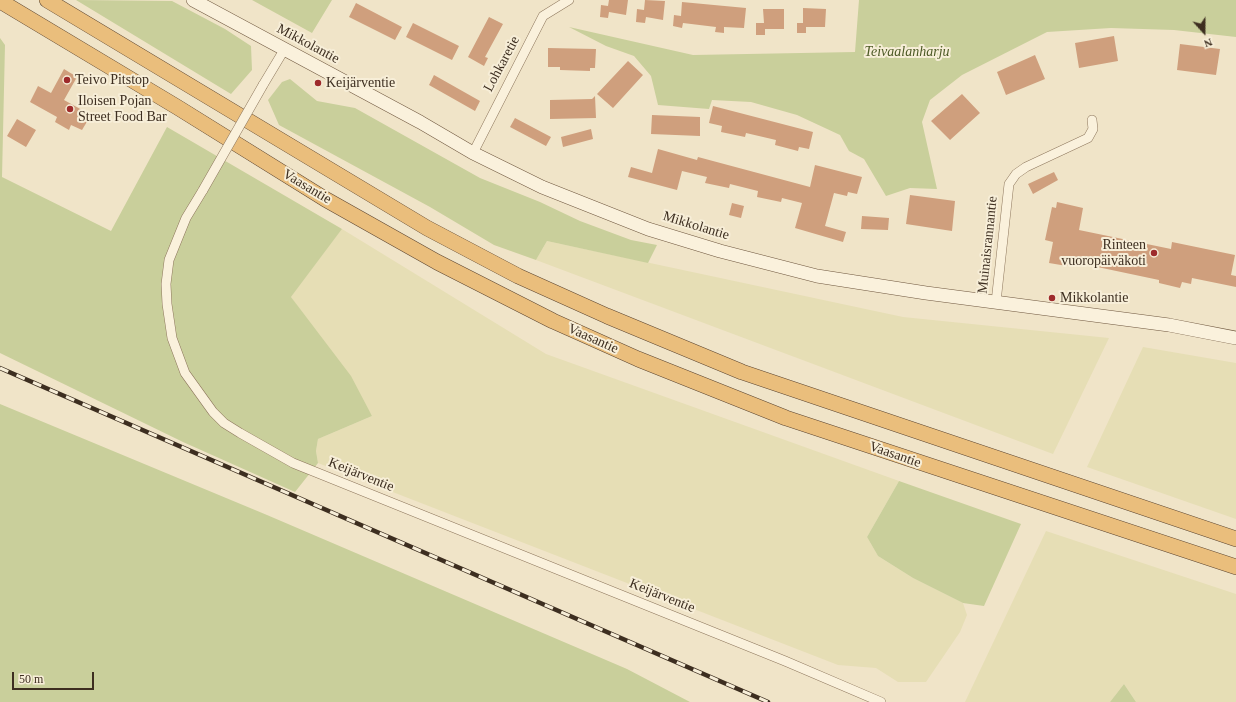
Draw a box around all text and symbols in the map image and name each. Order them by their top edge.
north arrow [1184,12,1224,52]
street label: Mikkolantie [274,21,342,67]
street label: Lohkaretie [480,33,524,95]
text: N [1202,36,1214,50]
park label: Teivaalanharju [864,44,950,60]
place label: Teivo Pitstop [75,72,149,88]
marker: Teivo Pitstop [62,75,72,85]
place label: Keijärventie [326,75,395,91]
marker: Keijärventie [313,78,323,88]
place label: Iloisen Pojan Street Food Bar [78,93,167,126]
marker: Iloisen Pojan Street Food Bar [65,104,75,114]
street label: Vaasantie [280,166,334,208]
street label: Muinaisrannantie [975,195,1001,295]
street label: Mikkolantie [661,208,731,244]
place label: Rinteen vuoropäiväkoti [1061,237,1146,270]
marker: Rinteen vuoropäiväkoti [1149,248,1159,258]
place label: Mikkolantie [1060,290,1128,306]
marker: Mikkolantie [1047,293,1057,303]
street label: Vaasantie [565,320,621,358]
street label: Vaasantie [867,438,923,472]
street label: Keijärventie [326,454,396,496]
street label: Keijärventie [627,575,697,617]
scale bar [14,664,96,690]
text: 50 m [19,672,43,686]

